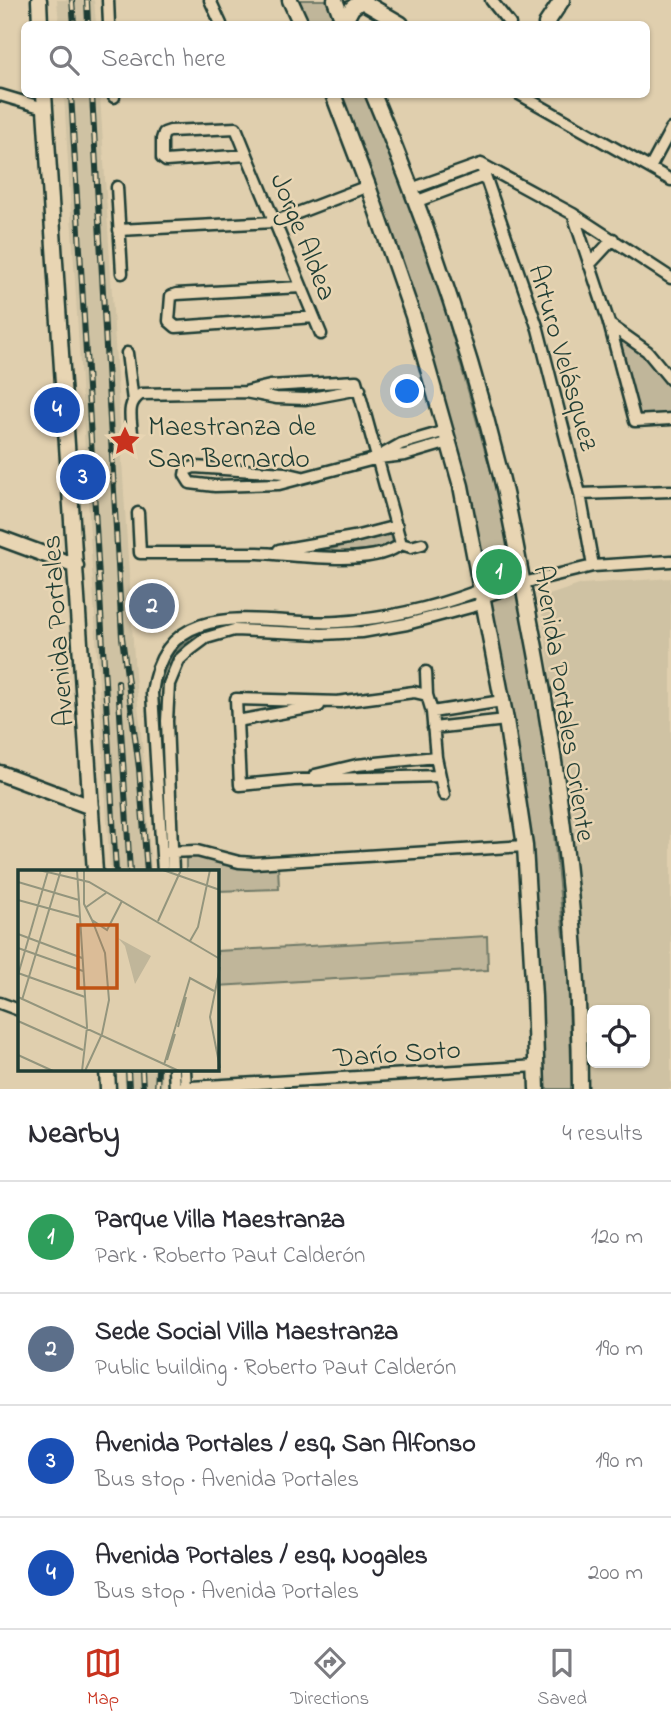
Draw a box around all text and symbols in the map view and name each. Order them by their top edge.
search box [21,21,650,98]
icon: search [45,41,83,79]
text: Search here [101,41,226,79]
street label: Jorge Aldea [258,167,346,307]
street label: Arturo Velásquez [515,260,608,456]
your location [390,374,424,408]
pin: 4 [34,384,80,436]
place label: Maestranza de San Bernardo [148,408,317,481]
place icon: Maestranza de San Bernardo [108,424,142,458]
pin: 3 [60,451,106,503]
street label: Avenida Portales [32,534,87,728]
pin: 1 [476,546,522,598]
street label: Avenida Portales Oriente [520,562,605,845]
pin: 2 [129,580,175,632]
inset map [18,870,219,1072]
map controls [587,1005,650,1068]
button: locate [587,1005,650,1068]
street label: Darío Soto [331,1031,462,1080]
text: Nearby [28,1113,120,1157]
text: 4 results [562,1118,643,1151]
text: Parque Villa Maestranza [95,1202,345,1240]
text: 1 [47,1221,55,1254]
text: 120 m [591,1221,643,1254]
text: Park · Roberto Paut Calderón [95,1240,365,1273]
text: Sede Social Villa Maestranza [95,1314,398,1352]
text: 2 [45,1333,57,1366]
text: 190 m [595,1333,643,1366]
text: Public building · Roberto Paut Calderón [95,1352,456,1385]
text: Avenida Portales / esq. San Alfonso [95,1426,476,1464]
text: 3 [46,1445,56,1478]
text: 190 m [595,1445,643,1478]
text: Bus stop · Avenida Portales [95,1464,359,1497]
text: Avenida Portales / esq. Nogales [95,1538,428,1576]
text: 4 [46,1557,56,1590]
text: 200 m [588,1557,643,1590]
text: Bus stop · Avenida Portales [95,1576,359,1609]
tab: Map [84,1644,122,1713]
tab: Directions [290,1644,369,1713]
tab: Saved [537,1644,587,1713]

